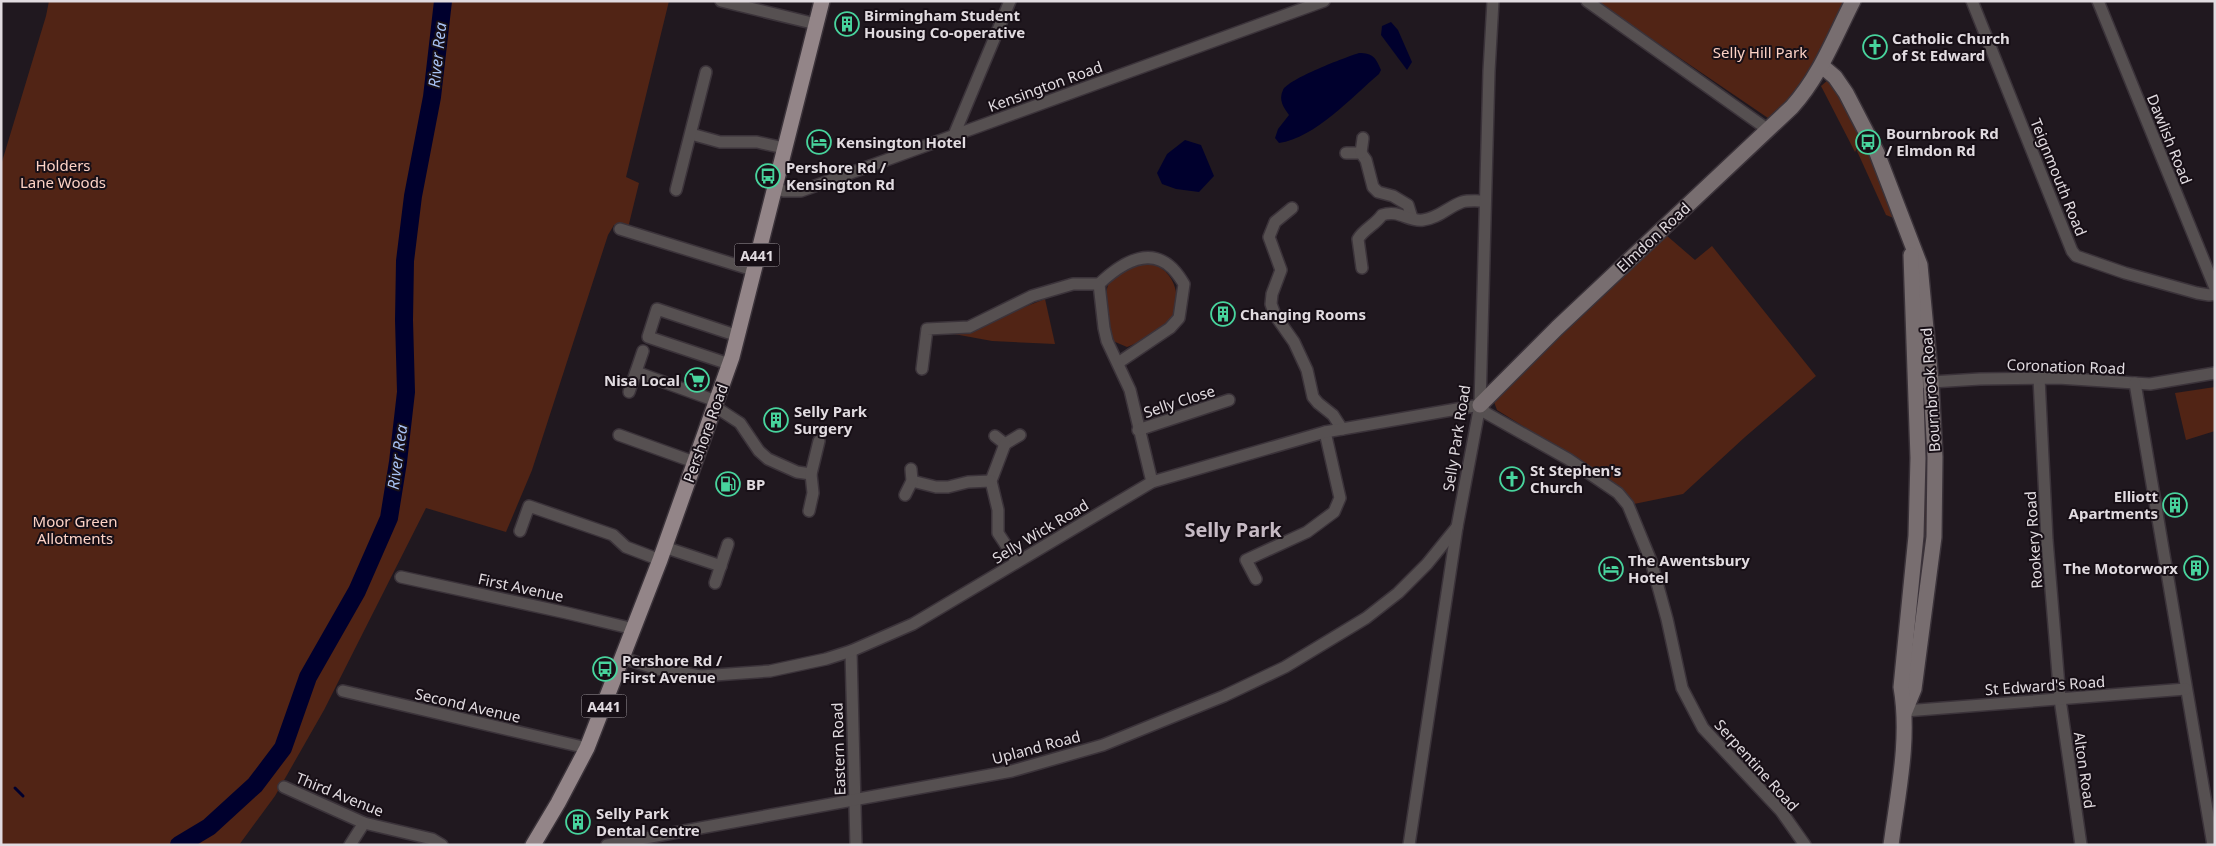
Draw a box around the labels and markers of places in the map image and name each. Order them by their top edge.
place label: Birmingham Student Housing Co-operative [864,5,1025,42]
building icon: Birmingham Student Housing Co-operative [834,11,860,37]
place label: Catholic Church of St Edward [1892,28,2010,65]
church icon: Catholic Church of St Edward [1862,34,1888,60]
place label: Bournbrook Rd / Elmdon Rd [1886,123,1999,160]
hotel icon: Kensington Hotel [806,129,832,155]
bus stop icon: Bournbrook Rd / Elmdon Rd [1855,129,1881,155]
place label: Kensington Hotel [836,132,966,152]
place label: Pershore Rd / Kensington Rd [786,157,895,194]
bus stop icon: Pershore Rd / Kensington Rd [755,163,781,189]
building icon: Changing Rooms [1210,301,1236,327]
place label: Changing Rooms [1240,304,1366,324]
supermarket icon: Nisa Local [684,367,710,393]
place label: Nisa Local [604,370,680,390]
place label: Selly Park Surgery [794,401,868,438]
building icon: Selly Park Surgery [763,407,789,433]
place label: St Stephen's Church [1530,460,1621,497]
church icon: St Stephen's Church [1499,466,1525,492]
fuel station icon: BP [715,471,741,497]
place label: BP [746,474,765,494]
place label: Elliott Apartments [2069,486,2158,523]
building icon: Elliott Apartments [2162,492,2188,518]
place label: The Awentsbury Hotel [1628,550,1750,587]
building icon: The Motorworx [2183,555,2209,581]
hotel icon: The Awentsbury Hotel [1598,556,1624,582]
place label: The Motorworx [2063,558,2178,578]
place label: Pershore Rd / First Avenue [622,650,723,687]
bus stop icon: Pershore Rd / First Avenue [592,656,618,682]
place label: Selly Park Dental Centre [596,803,700,840]
building icon: Selly Park Dental Centre [565,809,591,835]

